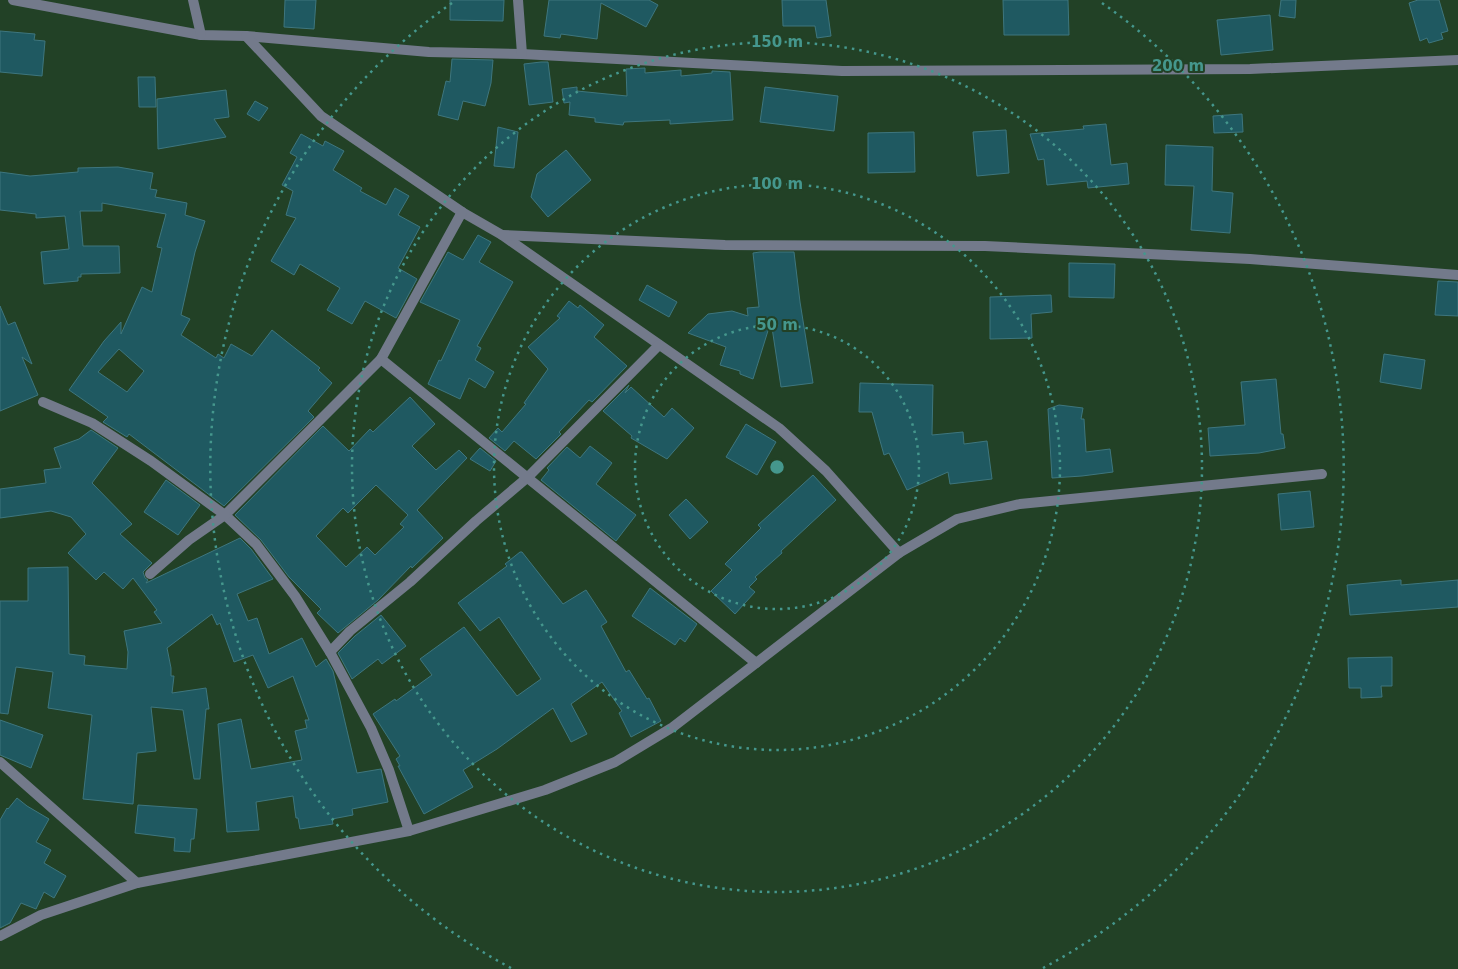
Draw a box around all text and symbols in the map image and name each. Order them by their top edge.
text: 150 m [751,33,803,51]
text: 200 m [1152,57,1204,75]
text: 100 m [751,175,803,193]
text: 50 m [756,316,798,334]
centre of rings [768,458,786,476]

